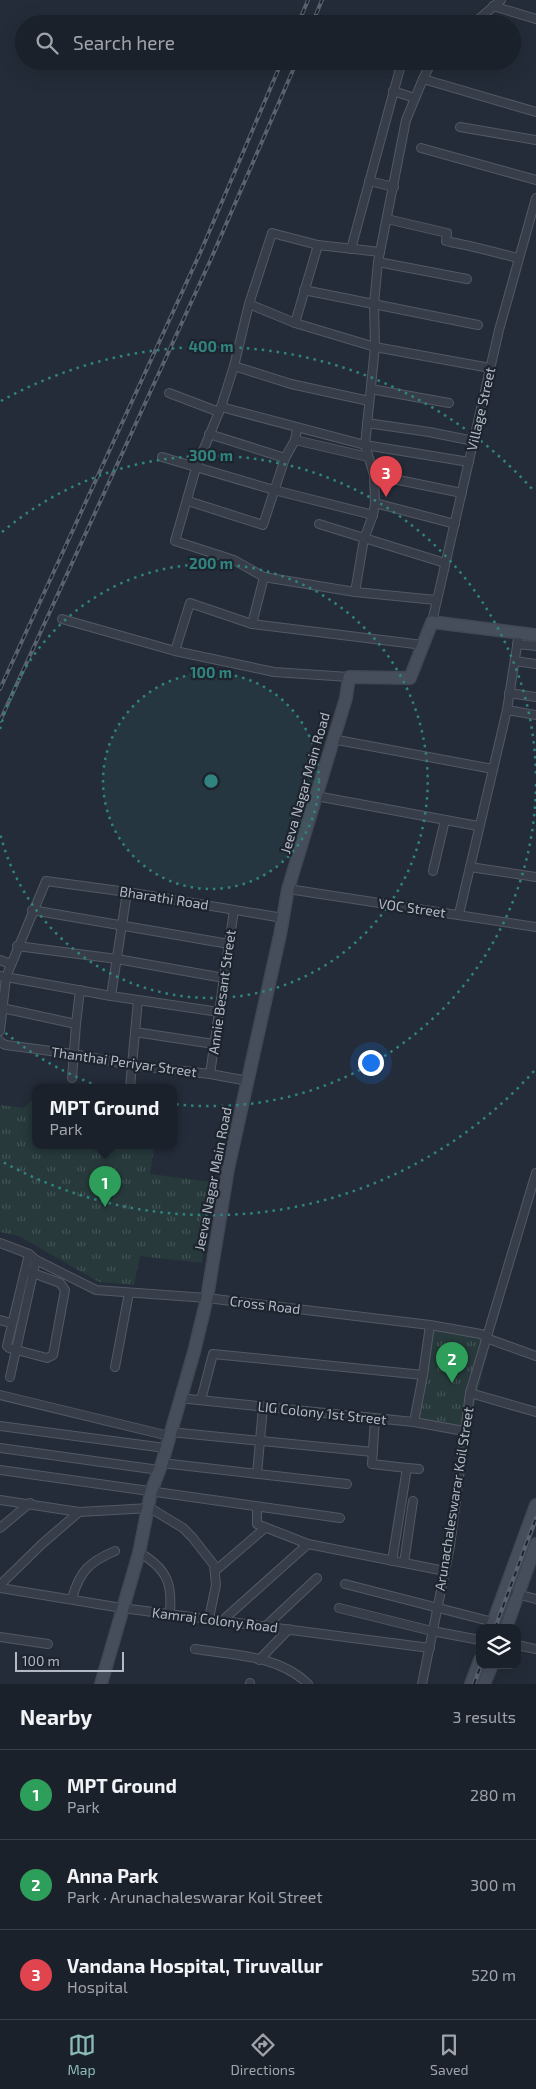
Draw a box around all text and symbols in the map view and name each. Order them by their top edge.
search box [15,15,521,70]
icon: search [33,29,61,57]
text: Search here [73,31,175,54]
text: 400 m [189,337,233,355]
street label: Village Street [463,365,498,452]
text: 300 m [189,446,233,464]
pin: 3 [370,456,402,497]
text: 200 m [189,554,233,572]
text: 100 m [190,663,232,681]
street label: Jeeva Nagar Main Road [276,710,333,856]
centre of rings [202,772,220,790]
street label: Bharathi Road [118,882,210,913]
street label: VOC Street [377,894,447,921]
street label: Annie Besant Street [204,929,239,1055]
street label: Thanthai Periyar Street [50,1043,198,1080]
your location [358,1050,384,1076]
popup [32,1084,177,1149]
text: MPT Ground [50,1096,159,1119]
street label: Jeeva Nagar Main Road [190,1105,235,1252]
text: Park [50,1119,82,1138]
pin: 1 [89,1166,121,1207]
street label: Cross Road [229,1292,301,1317]
pin: 2 [436,1342,468,1383]
street label: LIG Colony 1st Street [257,1397,387,1428]
street label: Arunachaleswarar Koil Street [431,1406,476,1592]
street label: Kamraj Colony Road [151,1603,279,1636]
map controls [476,1624,521,1669]
button: layers [476,1624,521,1669]
scale bar [15,1649,124,1672]
text: 100 m [22,1652,60,1669]
text: Nearby [20,1704,92,1729]
text: 3 results [453,1707,516,1726]
text: MPT Ground [67,1774,177,1797]
text: 1 [33,1785,39,1804]
text: 280 m [470,1785,516,1804]
text: Park [67,1797,100,1816]
text: Anna Park [67,1864,158,1887]
text: 2 [31,1875,41,1894]
text: 300 m [470,1875,516,1894]
text: Park · Arunachaleswarar Koil Street [67,1887,323,1906]
text: Vandana Hospital, Tiruvallur [67,1954,323,1977]
text: 3 [31,1965,41,1984]
text: 520 m [471,1965,516,1984]
text: Hospital [67,1977,128,1996]
tab: Map [67,2031,96,2078]
tab: Directions [231,2031,295,2078]
tab: Saved [430,2031,469,2078]

